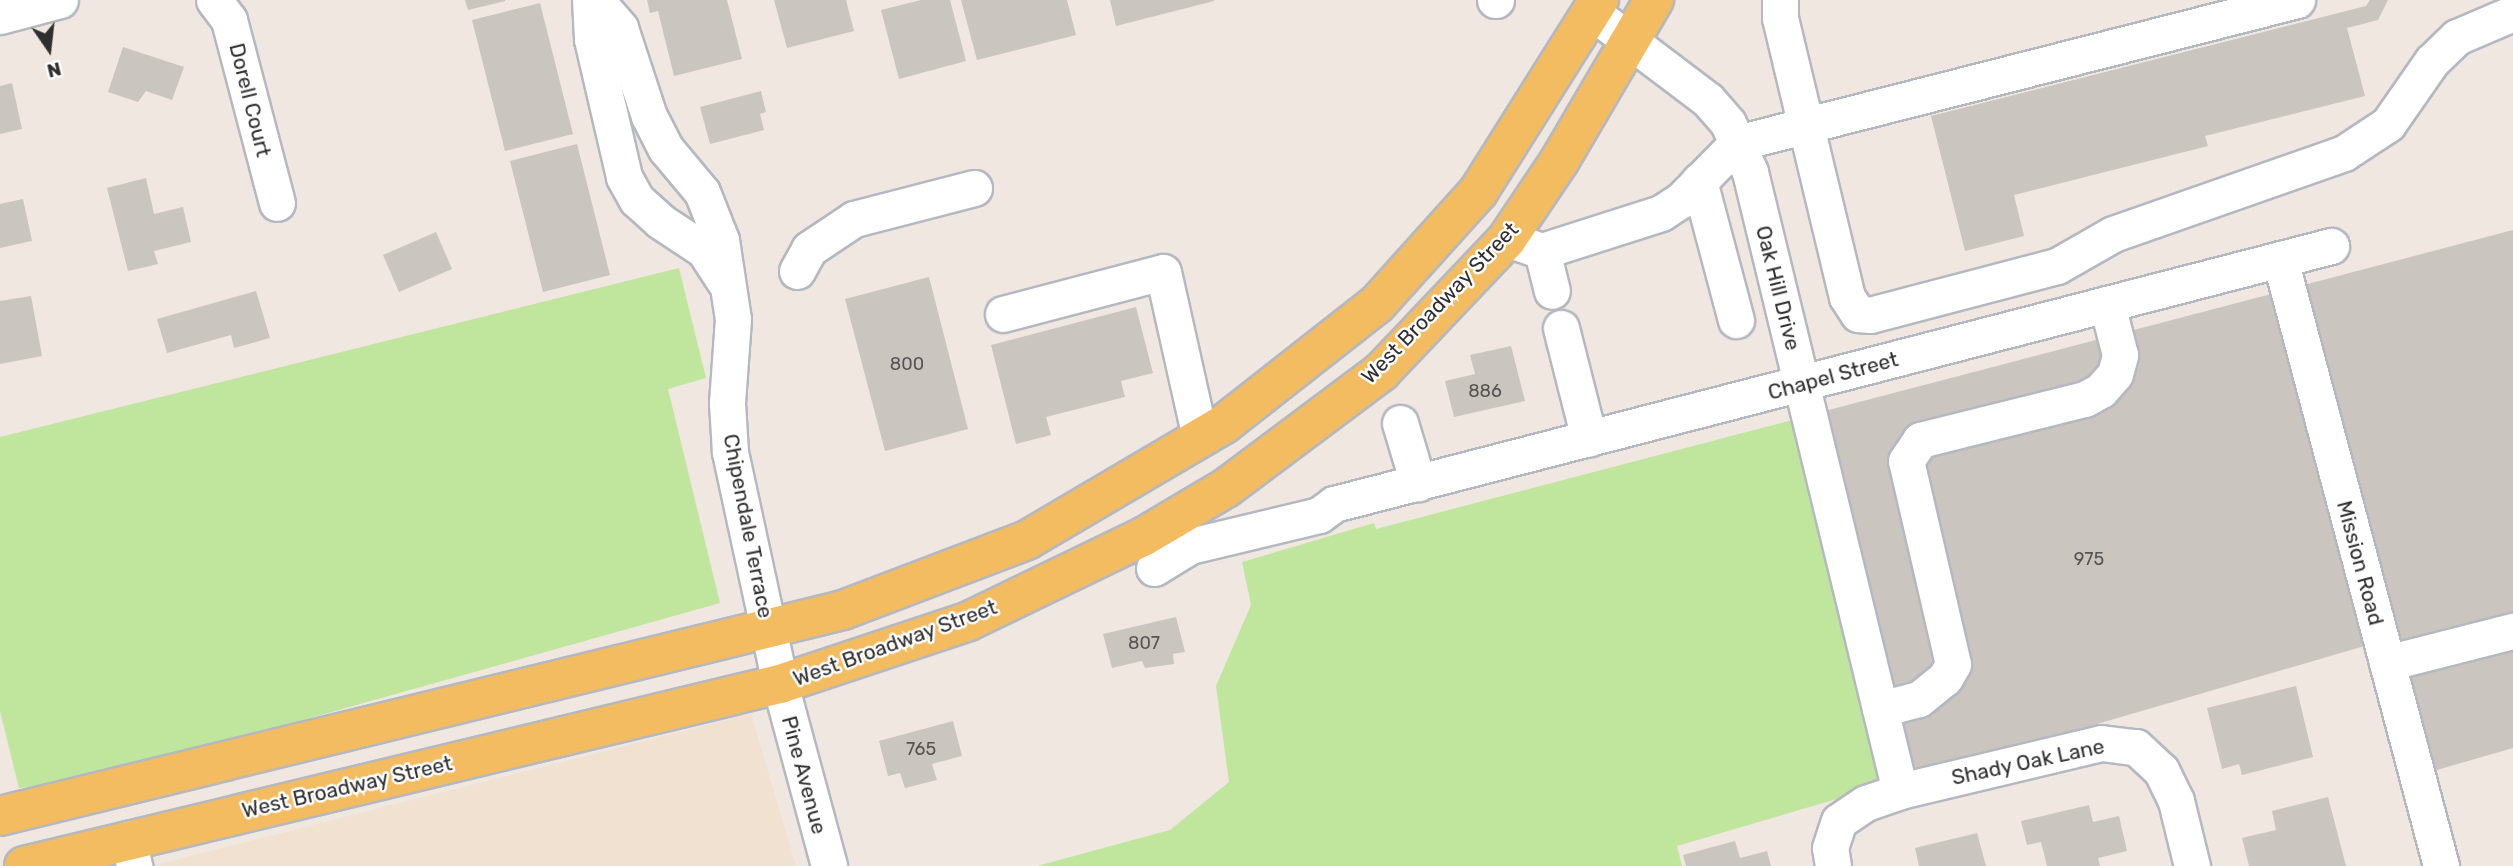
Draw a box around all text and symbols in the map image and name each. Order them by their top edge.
north arrow [14,14,84,84]
street label: Dorell Court [224,41,276,159]
text: N [45,57,64,83]
street label: West Broadway Street [1356,217,1524,389]
street label: Oak Hill Drive [1750,223,1806,353]
street label: Chapel Street [1765,347,1901,405]
house number: 800 [890,353,924,375]
house number: 886 [1468,380,1502,402]
street label: Chipendale Terrace [718,432,778,620]
street label: Mission Road [2331,498,2389,628]
house number: 975 [2074,548,2104,570]
street label: West Broadway Street [789,594,1001,692]
house number: 807 [1128,632,1160,654]
street label: Pine Avenue [776,713,832,837]
street label: Shady Oak Lane [1949,733,2107,791]
house number: 765 [906,738,936,760]
street label: West Broadway Street [239,750,455,824]

